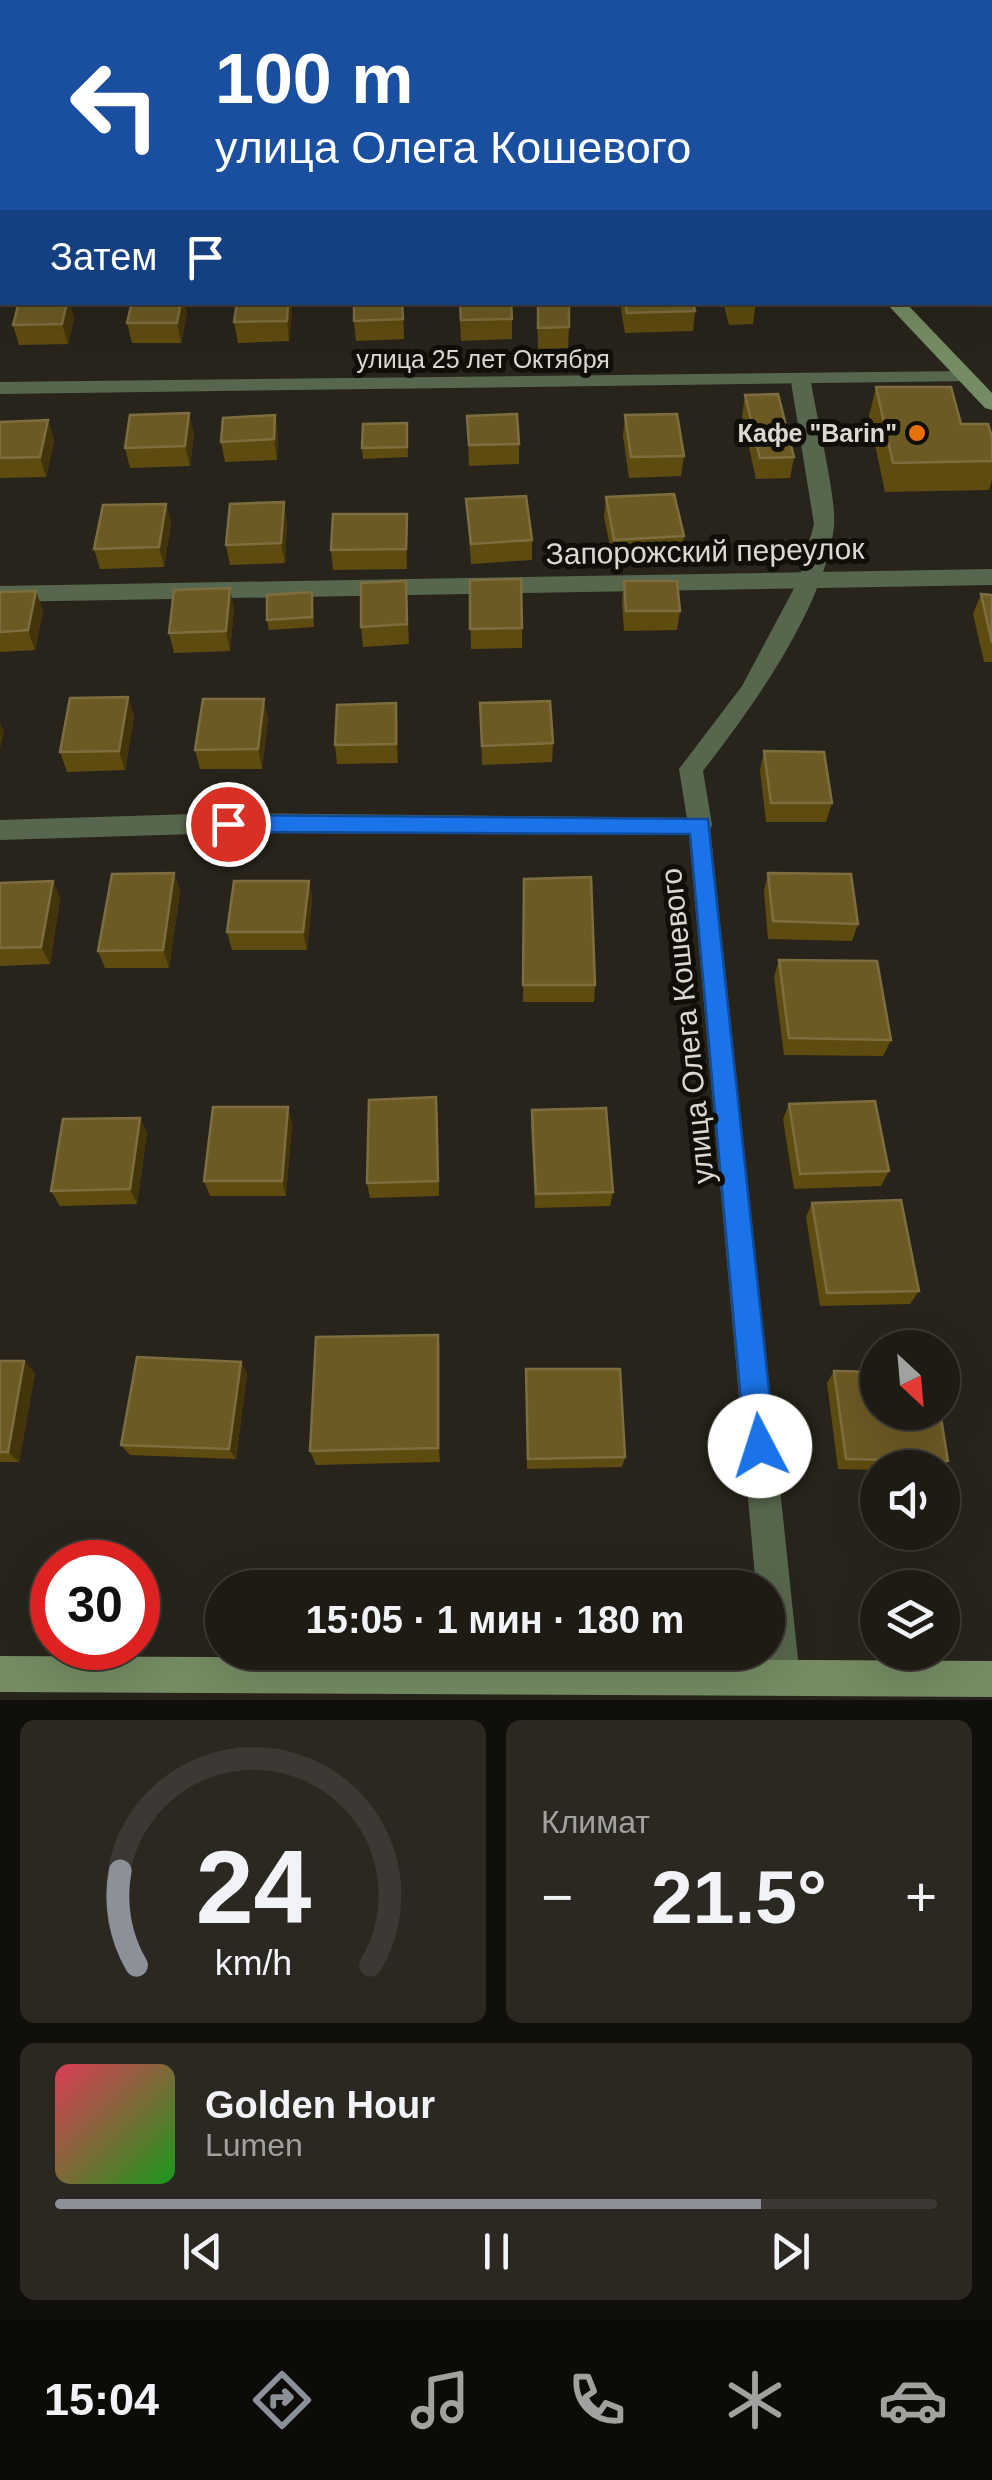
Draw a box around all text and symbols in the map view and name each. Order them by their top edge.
icon: left [50,40,180,170]
text: 100 m [215,40,413,118]
text: улица Олега Кошевого [215,122,691,173]
icon: arrive [178,230,233,285]
text: Затем [50,236,158,278]
street label: улица 25 лет Октября [356,345,610,373]
place label: Кафе "Barin" [738,419,897,447]
marker: Кафе "Barin" [906,422,928,444]
street label: Запорожский переулок [545,532,866,570]
pin [186,782,271,867]
icon: arrive [201,797,256,852]
street label: улица Олега Кошевого [654,866,720,1186]
north arrow [860,1330,960,1430]
map controls [860,1330,960,1670]
position arrow [708,1394,812,1498]
button: sound [860,1450,960,1550]
speed limit sign: 30 [30,1540,160,1670]
button: layers [860,1570,960,1670]
text: 15:05 · 1 мин · 180 m [306,1599,684,1641]
text: Климат [541,1804,650,1840]
text: 24 [195,1829,311,1945]
text: 21.5° [651,1855,827,1939]
text: − [541,1866,573,1928]
text: + [905,1866,937,1928]
text: km/h [214,1943,292,1983]
text: Golden Hour [205,2084,435,2126]
text: Lumen [205,2127,303,2163]
icon: previous [175,2224,230,2279]
icon: pause [469,2224,524,2279]
icon: next [763,2224,818,2279]
icon: directions [247,2365,317,2435]
icon: music [405,2365,475,2435]
icon: phone [562,2365,632,2435]
icon: climate [720,2365,790,2435]
icon: car [878,2365,948,2435]
text: 15:04 [44,2374,159,2425]

